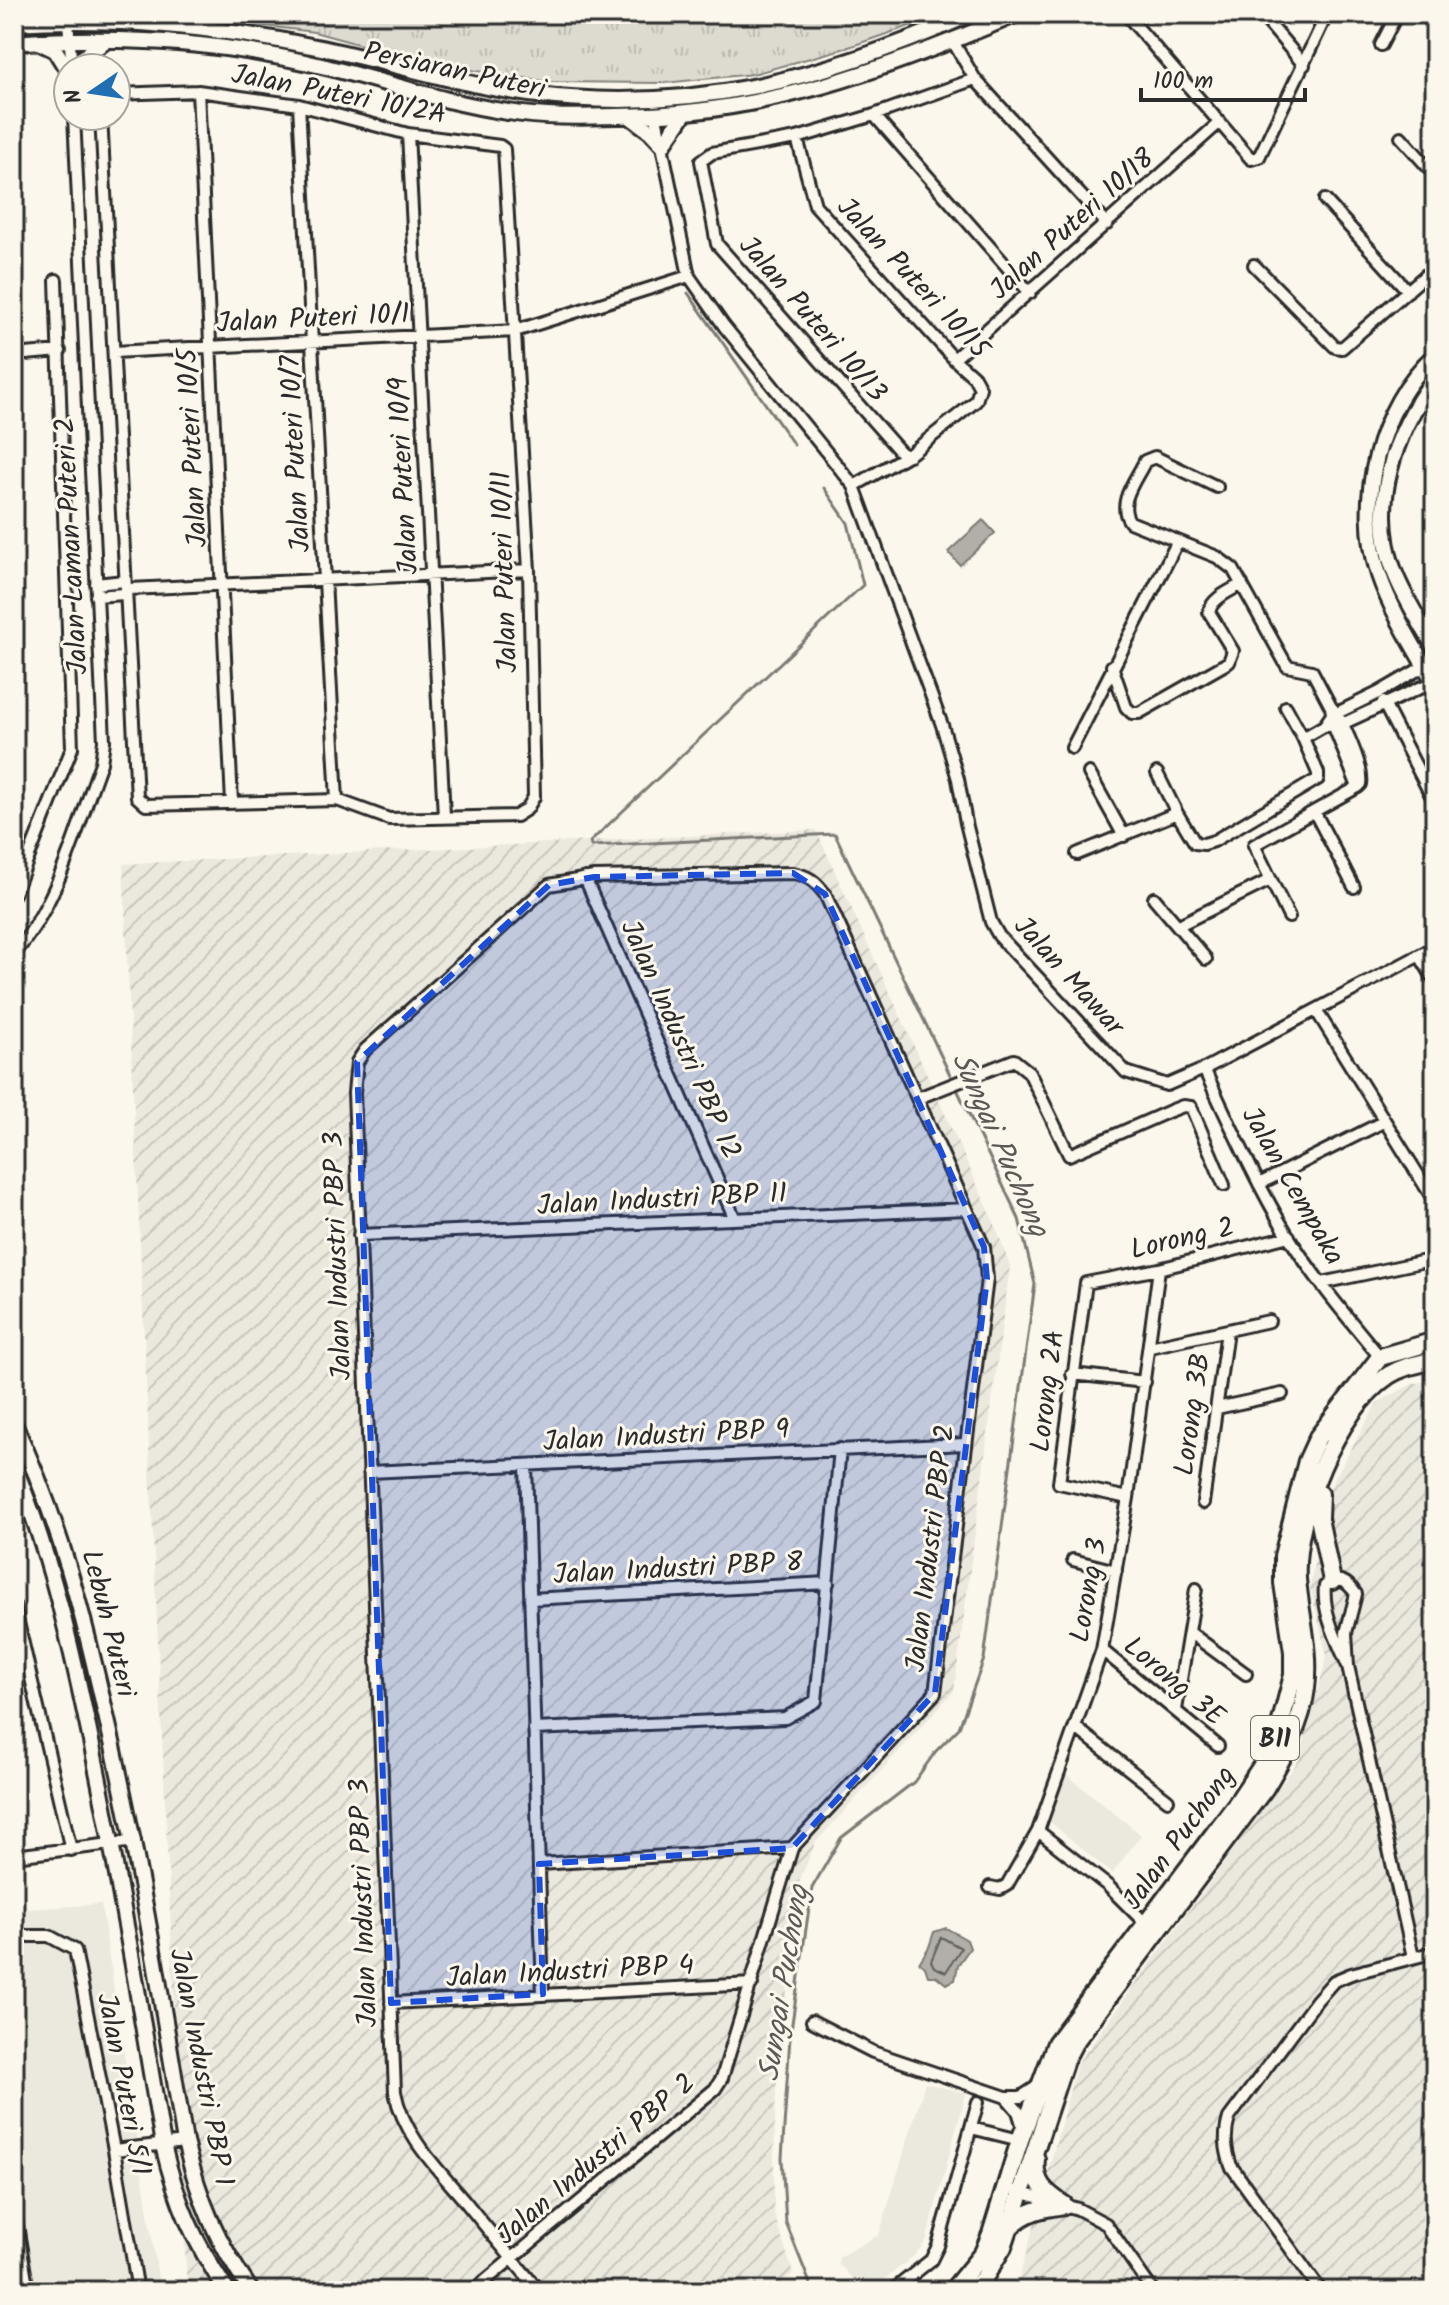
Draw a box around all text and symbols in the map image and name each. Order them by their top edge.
street label: Persiaran Puteri [359,30,551,113]
north arrow [52,52,132,132]
scale bar [1141,52,1305,102]
street label: Jalan Puteri 10/2A [227,53,450,138]
text: 100 m [1153,62,1213,101]
text: N [56,85,94,107]
street label: Jalan Puteri 10/18 [980,138,1166,312]
street label: Jalan Puteri 10/15 [825,187,1001,372]
street label: Jalan Puteri 10/13 [727,226,898,413]
street label: Jalan Puteri 10/1 [216,292,411,347]
street label: Jalan Puteri 10/5 [166,345,221,549]
street label: Jalan Puteri 10/7 [269,353,324,554]
street label: Jalan Puteri 10/9 [377,375,432,576]
street label: Jalan Laman Puteri 2 [43,416,102,676]
street label: Jalan Puteri 10/11 [479,470,532,674]
street label: Jalan Mawar [1002,906,1136,1048]
street label: Jalan Industri PBP 12 [607,913,753,1167]
water label: Sungai Puchong [937,1045,1062,1247]
street label: Jalan Cempaka [1228,1098,1356,1274]
street label: Jalan Industri PBP 3 [312,1131,365,1381]
street label: Jalan Industri PBP 11 [536,1171,788,1230]
street label: Lorong 2 [1126,1206,1239,1273]
street label: Lorong 2A [1019,1328,1078,1455]
street label: Lorong 3B [1163,1350,1224,1478]
street label: Jalan Industri PBP 9 [542,1408,791,1465]
street label: Jalan Industri PBP 2 [894,1422,969,1675]
street label: Lorong 3 [1058,1535,1121,1646]
street label: Jalan Industri PBP 8 [552,1540,804,1598]
street label: Lebuh Puteri [68,1545,148,1703]
street label: Lorong 3E [1112,1626,1235,1739]
road number: B11 [1251,1716,1299,1760]
street label: Jalan Puchong [1112,1757,1248,1920]
street label: Jalan Industri PBP 3 [338,1778,391,2028]
water label: Sungai Puchong [746,1880,824,2085]
street label: Jalan Industri PBP 4 [445,1944,695,2001]
street label: Jalan Industri PBP 1 [155,1945,246,2190]
street label: Jalan Puteri 5/1 [83,1989,162,2180]
street label: Jalan Industri PBP 2 [487,2063,706,2257]

